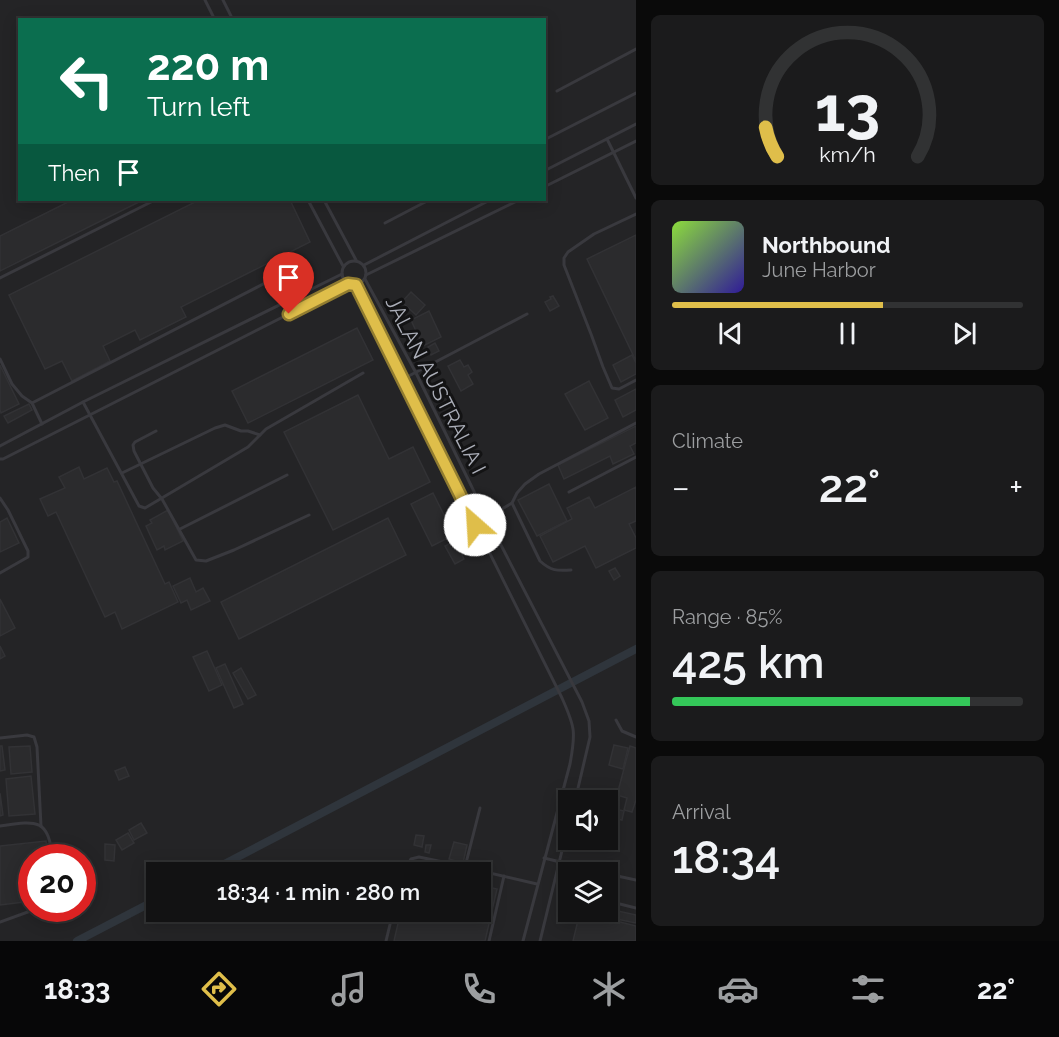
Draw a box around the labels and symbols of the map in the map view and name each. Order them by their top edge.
pin [263,252,314,314]
street label: JALAN AUSTRALIA I [380,292,492,478]
position arrow [443,493,507,557]
speed limit sign: 20 [18,844,96,922]

